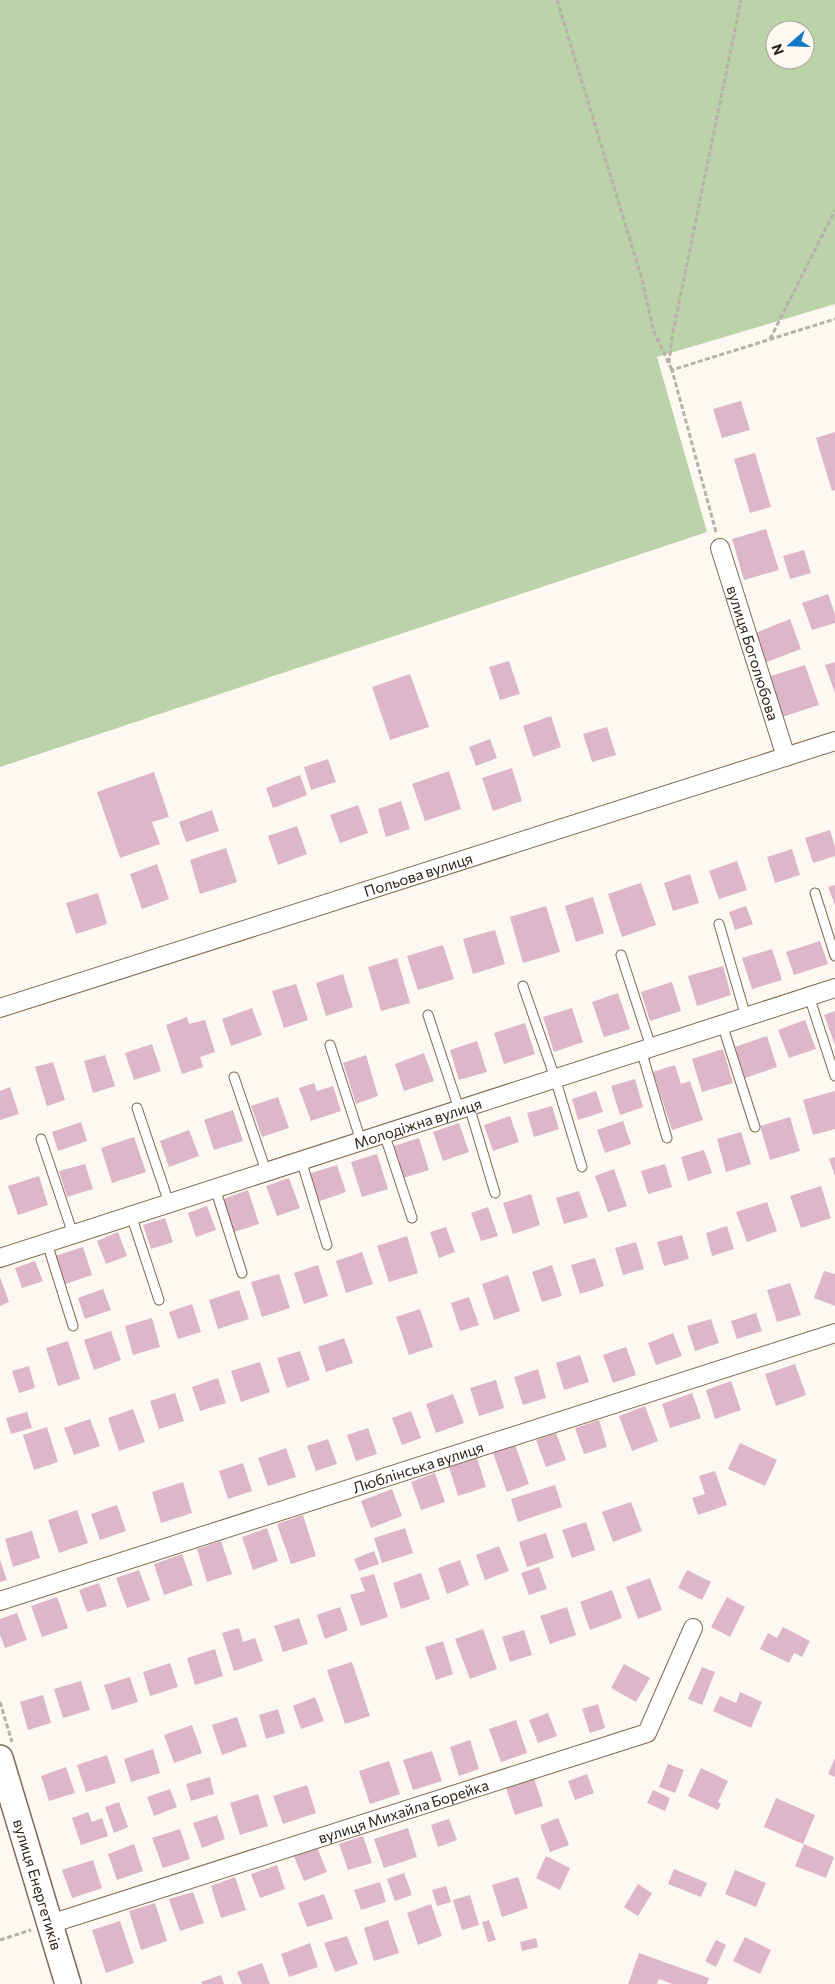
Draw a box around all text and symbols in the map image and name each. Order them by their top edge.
north arrow [765,20,815,70]
text: N [768,42,787,57]
street label: вулиця Боголюбова [723,583,783,723]
street label: Польова вулиця [362,848,475,900]
street label: Молодіжна вулиця [351,1094,484,1152]
street label: Люблінська вулиця [350,1437,486,1496]
street label: вулиця Михайла Борейка [316,1775,491,1847]
street label: вулиця Енергетиків [10,1817,66,1952]

